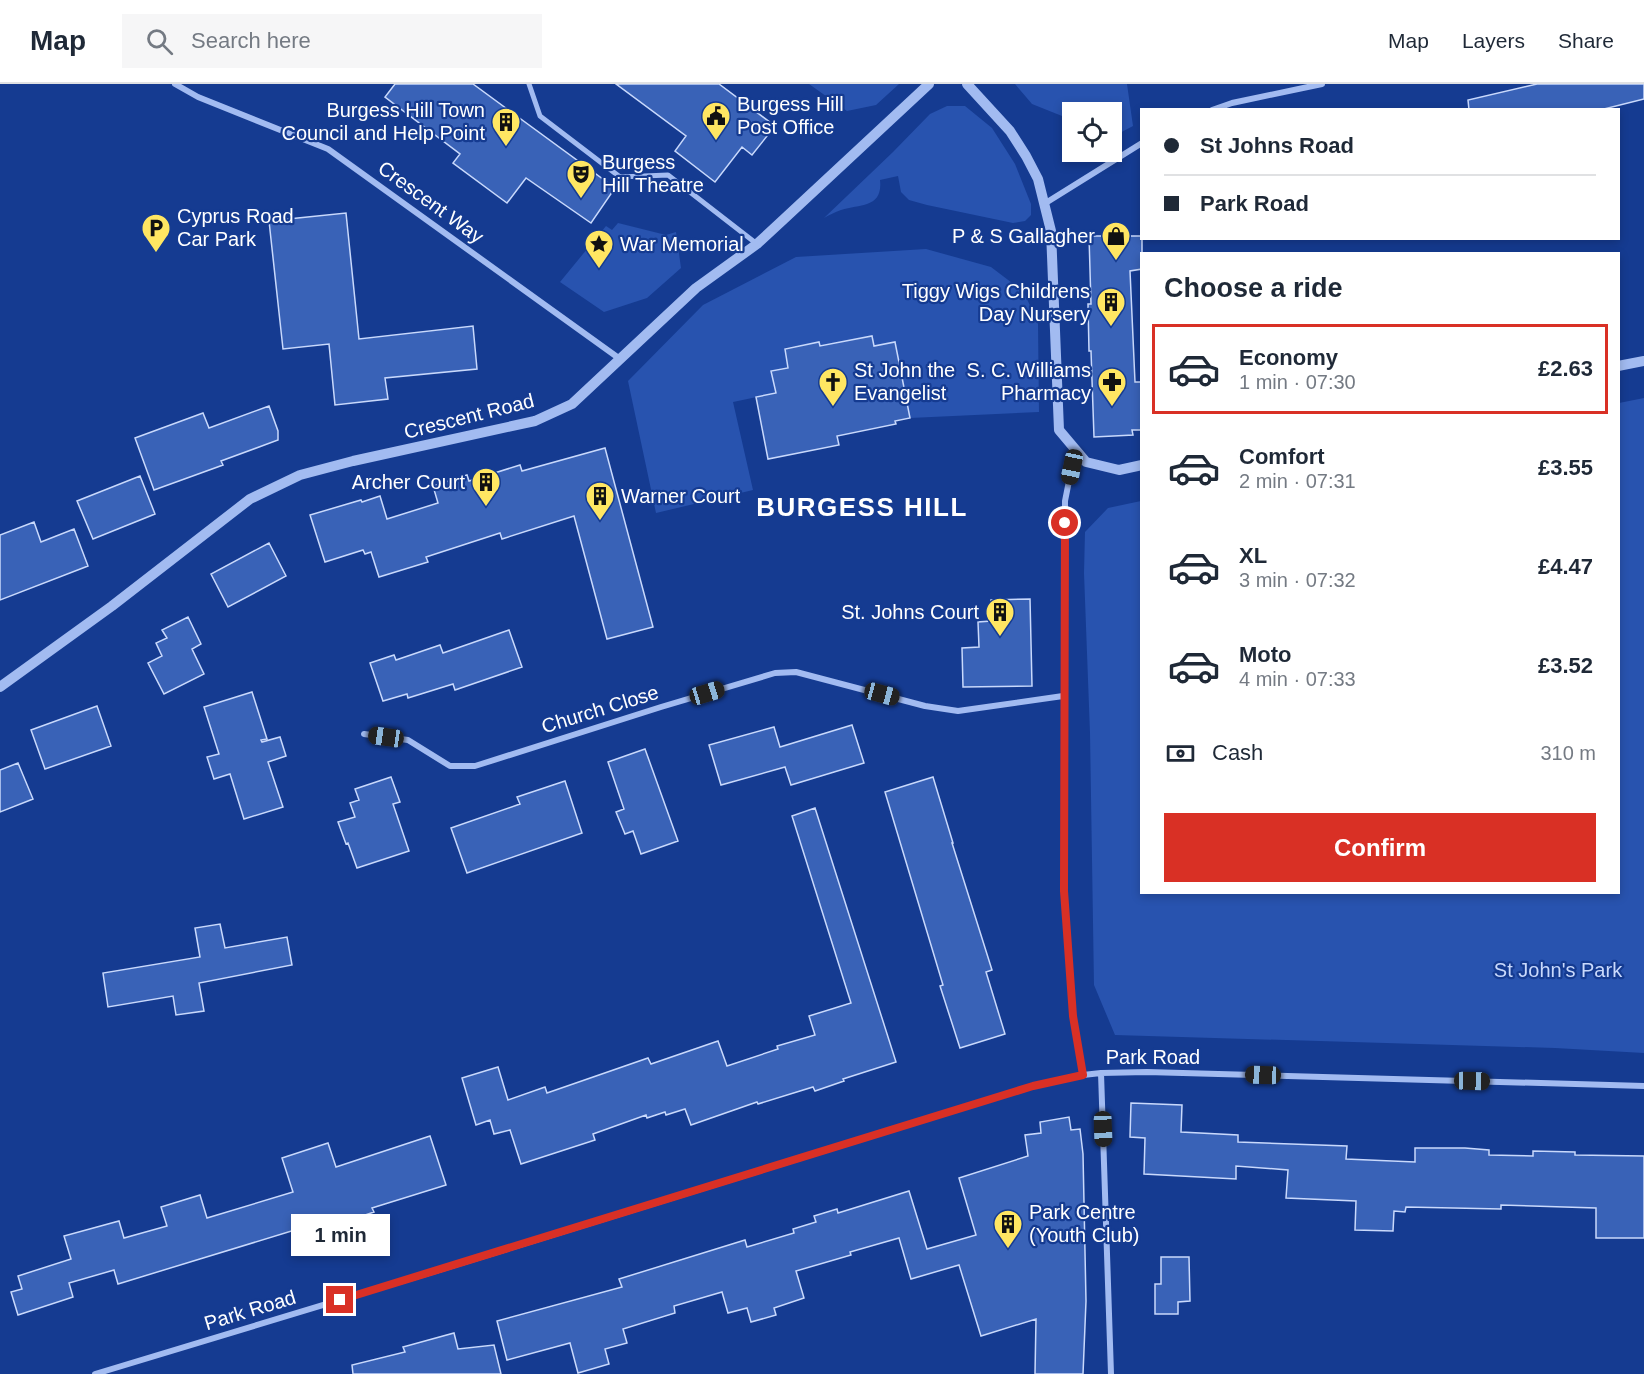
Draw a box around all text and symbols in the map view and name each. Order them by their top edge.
search box [122,14,542,68]
text: Map [30,25,86,56]
icon: search [143,25,176,58]
text: Search here [191,28,311,53]
text: Map [1388,29,1429,52]
text: Layers [1462,29,1525,52]
text: Share [1558,29,1614,52]
place label: Burgess Hill Post Office [737,93,844,138]
place label: Burgess Hill Town Council and Help Point [282,99,485,144]
public building icon: Burgess Hill Post Office [700,100,732,142]
map controls [1062,102,1122,162]
button: locate [1062,102,1122,162]
building icon: Burgess Hill Town Council and Help Point [490,106,522,148]
text: St Johns Road [1200,133,1354,158]
place label: Burgess Hill Theatre [602,151,704,196]
street label: Crescent Way [374,156,488,248]
theatre icon: Burgess Hill Theatre [565,158,597,200]
text: Park Road [1200,191,1309,216]
place label: Cyprus Road Car Park [177,205,294,250]
parking icon: Cyprus Road Car Park [140,212,172,254]
shop icon: P & S Gallagher [1100,220,1132,262]
place label: P & S Gallagher [952,225,1095,247]
place icon: War Memorial [583,228,615,270]
place label: War Memorial [620,233,744,255]
text: Choose a ride [1164,273,1343,303]
place label: Tiggy Wigs Childrens Day Nursery [902,280,1090,325]
building icon: Tiggy Wigs Childrens Day Nursery [1095,286,1127,328]
icon: car [1167,342,1221,396]
text: Economy [1239,345,1338,370]
text: £2.63 [1538,356,1593,381]
place label: St John the Evangelist [854,359,955,404]
place label: S. C. Williams Pharmacy [967,359,1091,404]
church icon: St John the Evangelist [817,366,849,408]
pharmacy icon: S. C. Williams Pharmacy [1096,366,1128,408]
text: 1 min · 07:30 [1239,371,1356,393]
street label: Crescent Road [402,389,536,443]
icon: car [1167,441,1221,495]
text: Comfort [1239,444,1325,469]
car [1059,448,1085,486]
text: £3.55 [1538,455,1593,480]
building icon: Archer Court [470,466,502,508]
text: 2 min · 07:31 [1239,470,1356,492]
place label: Archer Court [352,471,465,493]
building icon: Warner Court [584,480,616,522]
place label: Warner Court [621,485,741,507]
district label: BURGESS HILL [756,492,968,522]
route start [1051,509,1078,536]
icon: car [1167,540,1221,594]
text: XL [1239,543,1267,568]
text: £4.47 [1538,554,1593,579]
text: 3 min · 07:32 [1239,569,1356,591]
building icon: St. Johns Court [984,596,1016,638]
place label: St. Johns Court [841,601,979,623]
icon: car [1167,639,1221,693]
text: Moto [1239,642,1292,667]
text: £3.52 [1538,653,1593,678]
text: 4 min · 07:33 [1239,668,1356,690]
car [687,679,727,707]
street label: Church Close [539,681,661,737]
car [862,681,902,707]
car [367,726,405,748]
icon: cash [1164,737,1197,770]
text: Cash [1212,740,1263,765]
text: 310 m [1540,742,1596,764]
button: Confirm [1164,813,1596,882]
park label: St John's Park [1494,959,1623,981]
street label: Park Road [1106,1046,1200,1068]
car [1245,1065,1281,1085]
car [1454,1072,1490,1090]
car [1093,1111,1113,1147]
place label: Park Centre (Youth Club) [1029,1201,1139,1246]
building icon: Park Centre (Youth Club) [992,1208,1024,1250]
callout: 1 min [290,1213,389,1255]
text: 1 min [314,1224,367,1246]
street label: Park Road [202,1286,298,1334]
route end [326,1286,353,1313]

